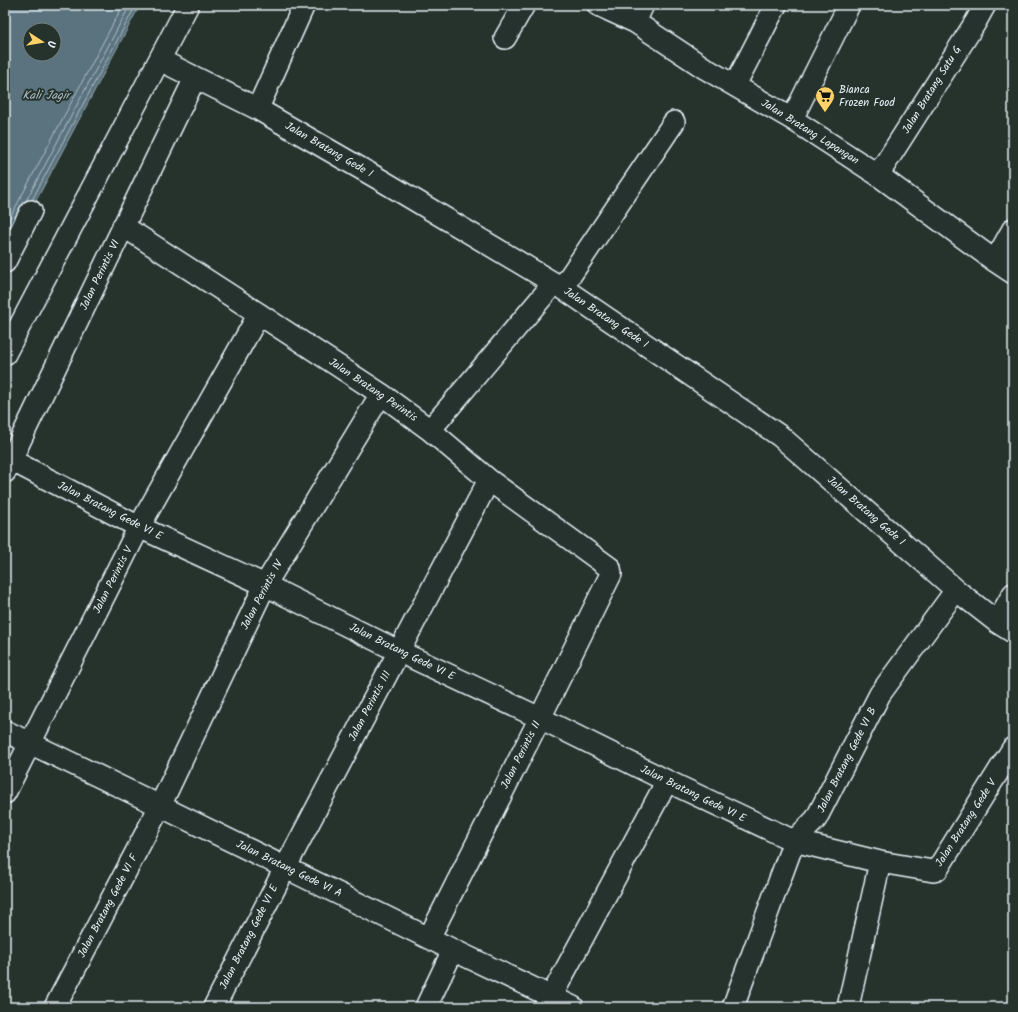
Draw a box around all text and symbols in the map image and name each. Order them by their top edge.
north arrow [22,22,62,62]
text: U [41,39,60,49]
street label: Jalan Bratang Satu G [898,42,966,138]
place label: Bianca Frozen Food [839,81,895,112]
supermarket icon: Bianca Frozen Food [814,85,836,113]
water label: Kali Jagir [22,86,73,105]
street label: Jalan Bratang Lapangan [757,94,863,170]
street label: Jalan Bratang Gede I [282,117,376,183]
street label: Jalan Perintis VI [75,237,125,313]
street label: Jalan Bratang Gede I [560,283,652,353]
street label: Jalan Bratang Perintis [325,354,421,427]
street label: Jalan Bratang Gede I [823,472,909,550]
street label: Jalan Bratang Gede VI E [54,477,166,546]
street label: Jalan Perintis V [88,542,138,617]
street label: Jalan Perintis IV [236,556,288,633]
street label: Jalan Bratang Gede VI E [346,619,458,686]
street label: Jalan Perintis III [344,667,396,745]
street label: Jalan Bratang Gede VI B [813,704,881,816]
street label: Jalan Perintis II [496,718,546,792]
street label: Jalan Bratang Gede VI E [637,761,749,828]
street label: Jalan Bratang Gede V [931,775,1002,870]
street label: Jalan Bratang Gede VI A [233,835,345,903]
street label: Jalan Bratang Gede VI F [73,850,144,961]
street label: Jalan Bratang Gede VI E [215,881,284,993]

